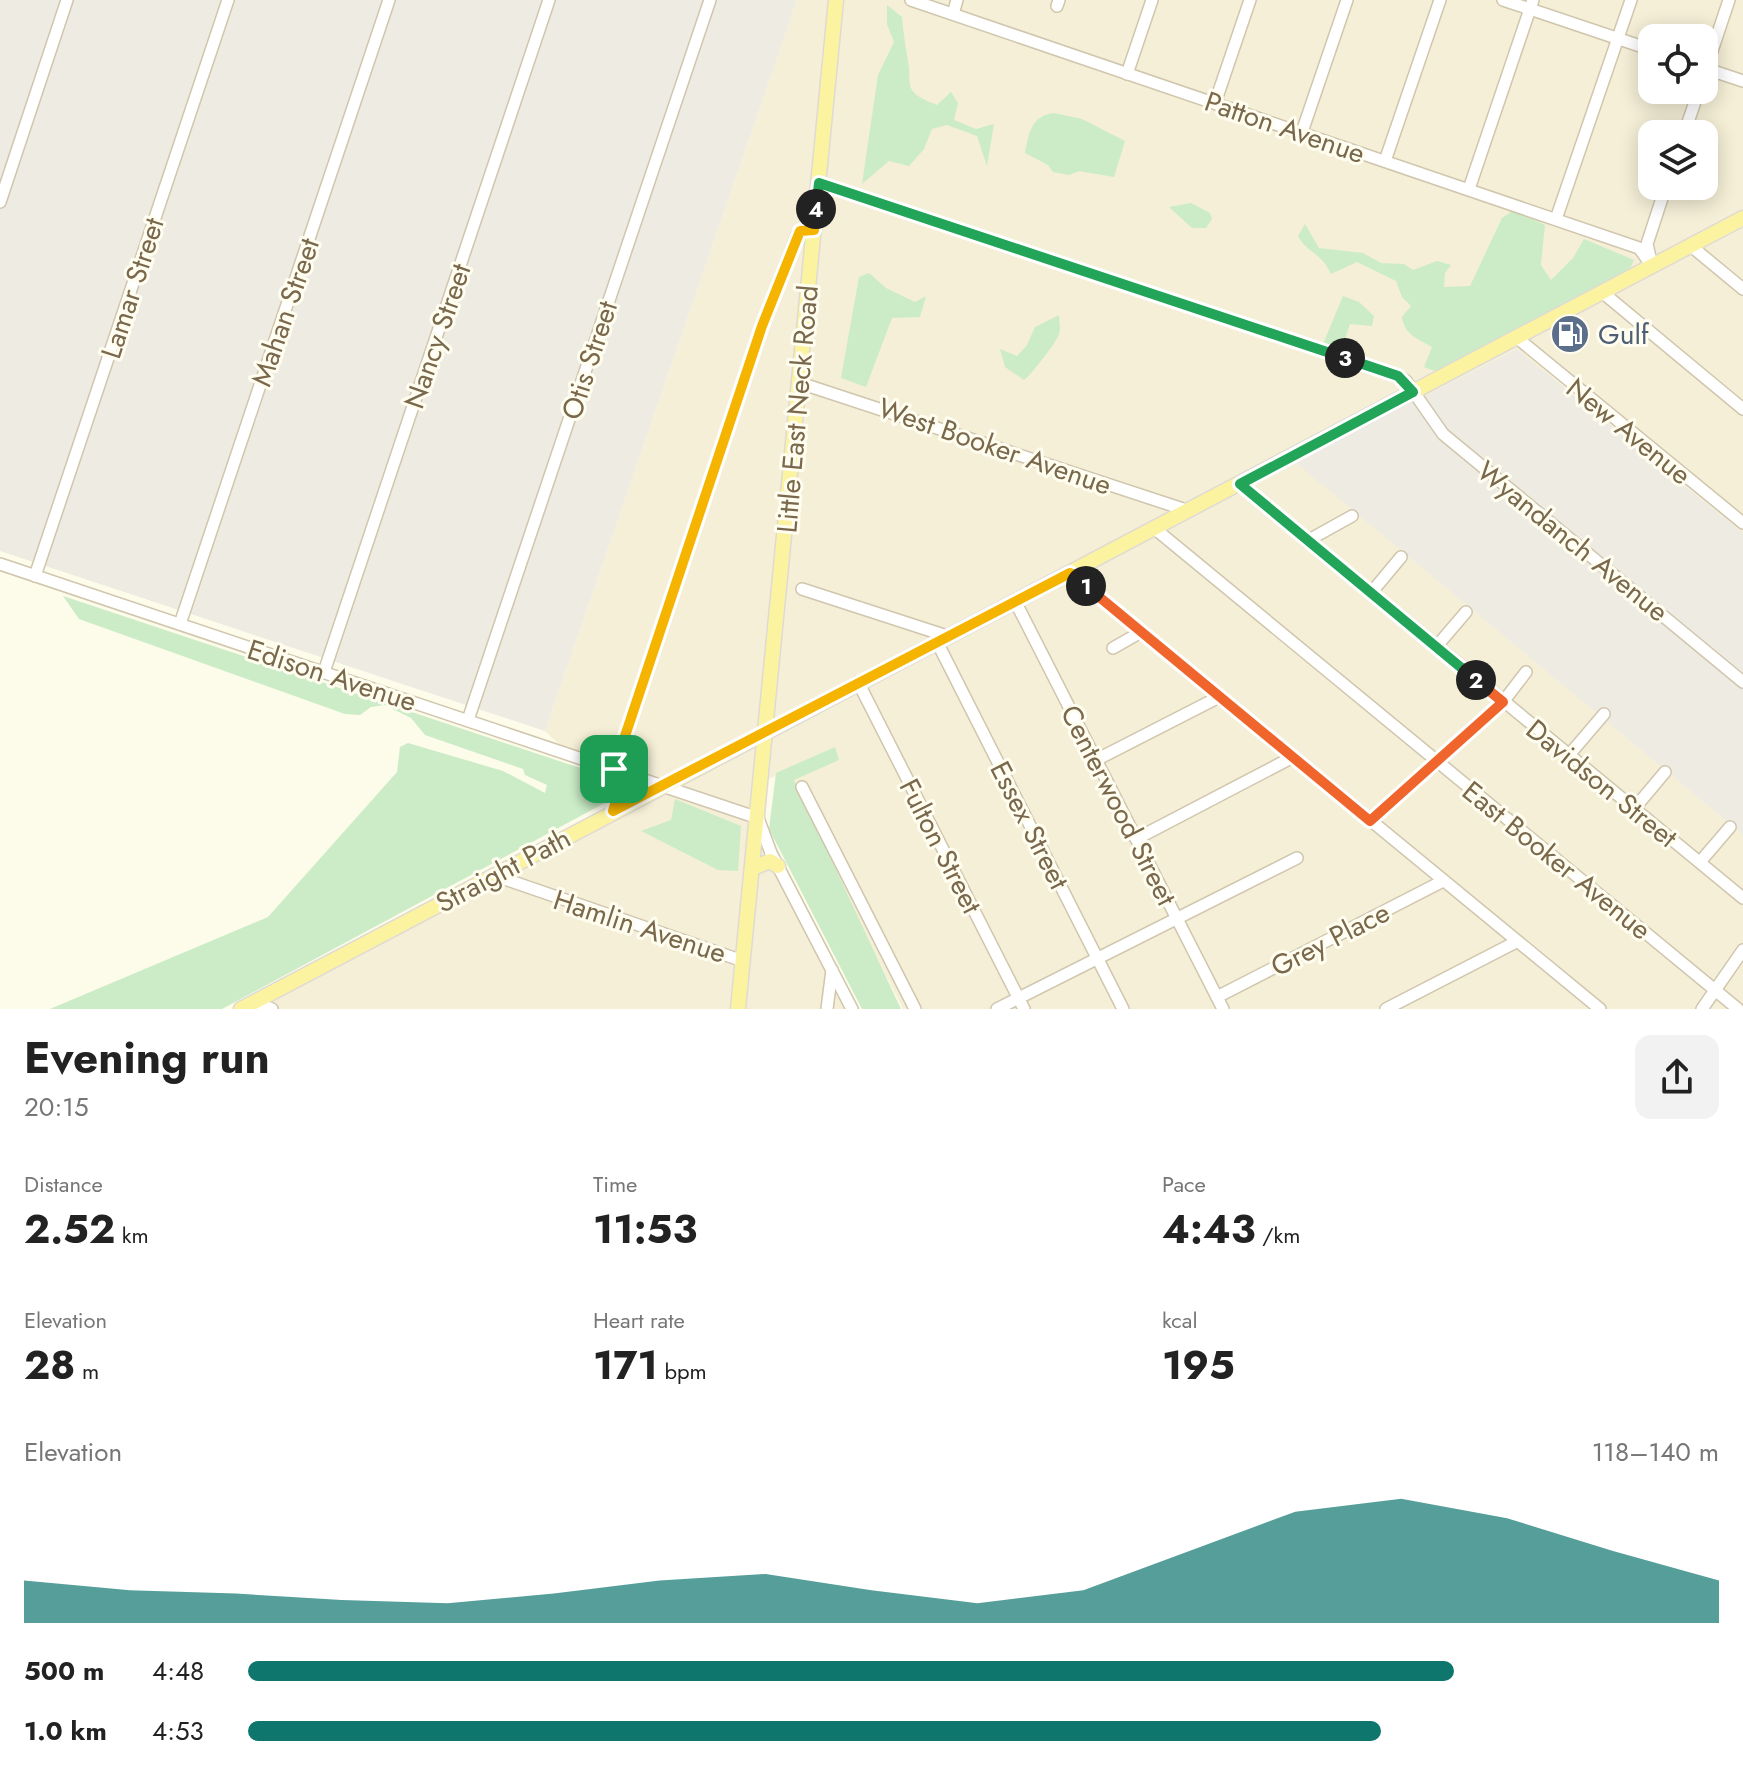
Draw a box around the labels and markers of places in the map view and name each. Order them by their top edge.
pin: 4 [796,189,836,229]
fuel station icon: Gulf [1549,313,1591,355]
place label: Gulf [1598,314,1650,355]
pin: 3 [1325,338,1365,378]
pin: 1 [1066,566,1106,606]
pin: 2 [1456,660,1496,700]
pin [580,735,648,803]

